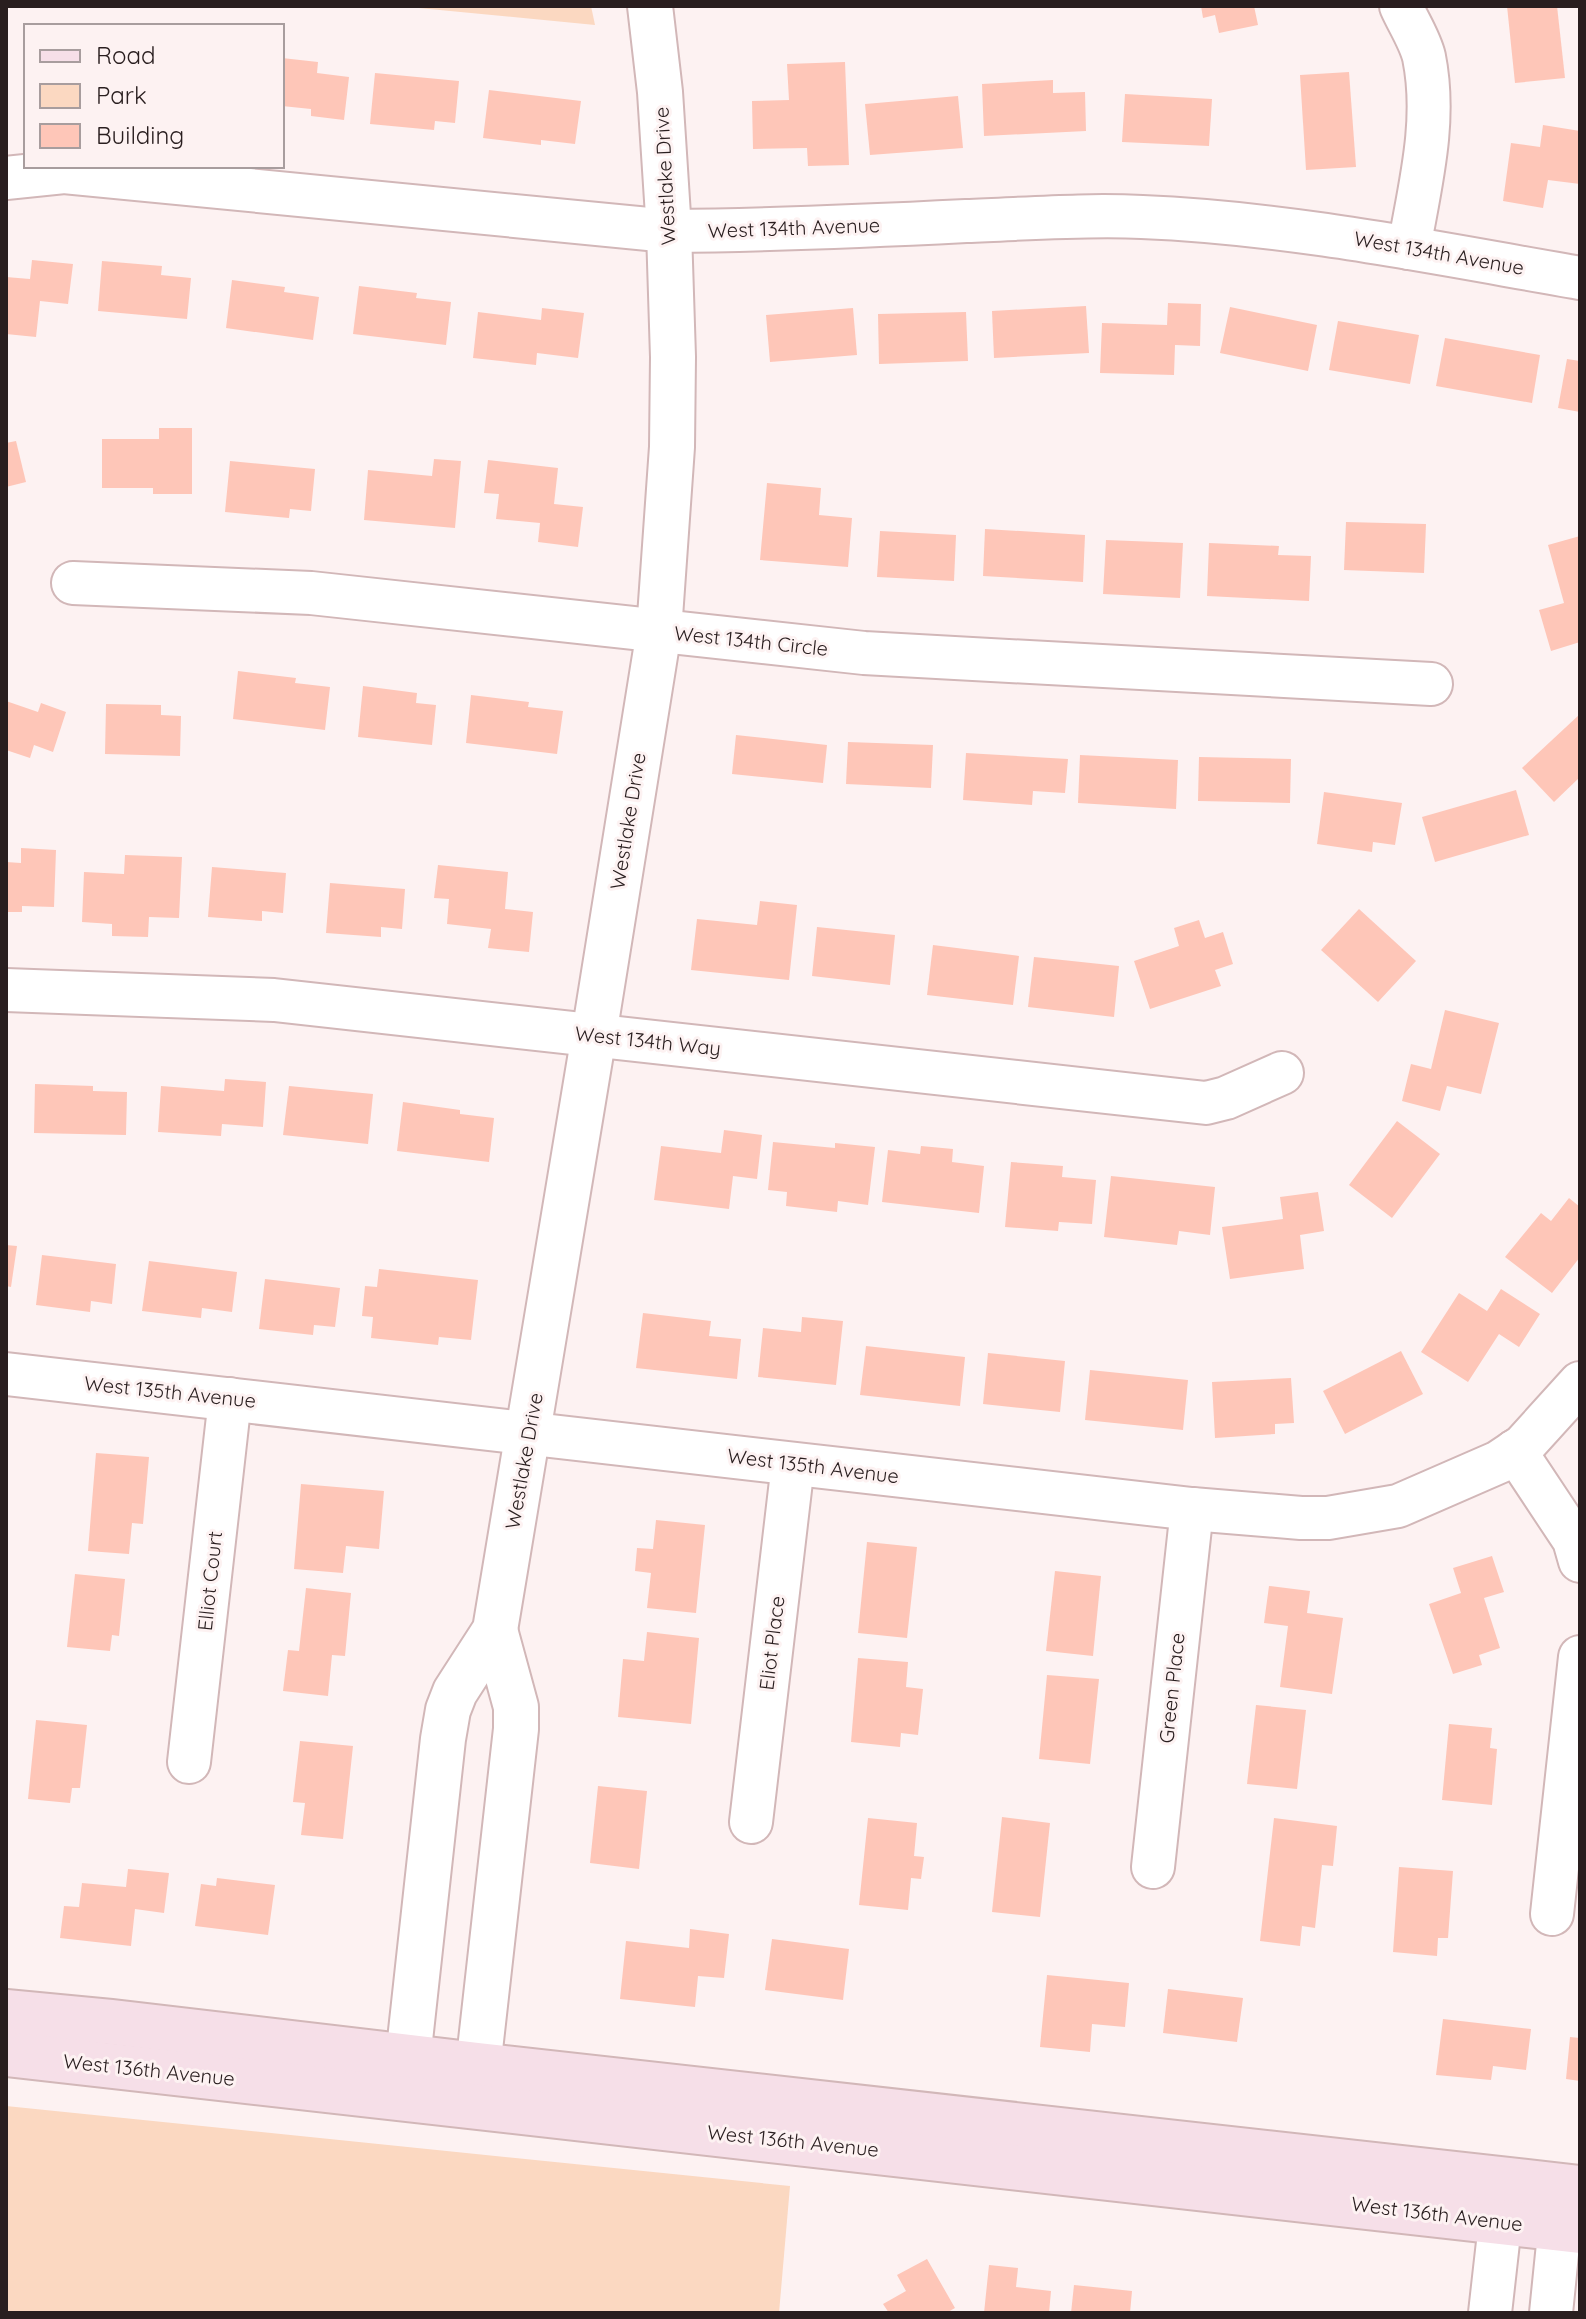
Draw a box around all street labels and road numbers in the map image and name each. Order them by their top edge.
street label: Westlake Drive [648,106,681,246]
street label: West 134th Avenue [707,212,881,243]
street label: West 134th Avenue [1352,225,1526,280]
street label: West 134th Circle [673,620,829,661]
street label: Westlake Drive [604,751,651,891]
street label: West 134th Way [574,1020,722,1061]
street label: West 135th Avenue [83,1370,257,1413]
street label: Westlake Drive [499,1391,548,1531]
street label: West 135th Avenue [726,1443,900,1488]
street label: Elliot Court [192,1530,227,1632]
street label: Eliot Place [753,1594,790,1692]
street label: Green Place [1153,1631,1190,1744]
street label: West 136th Avenue [62,2048,236,2091]
street label: West 136th Avenue [706,2119,880,2162]
street label: West 136th Avenue [1350,2191,1524,2236]

